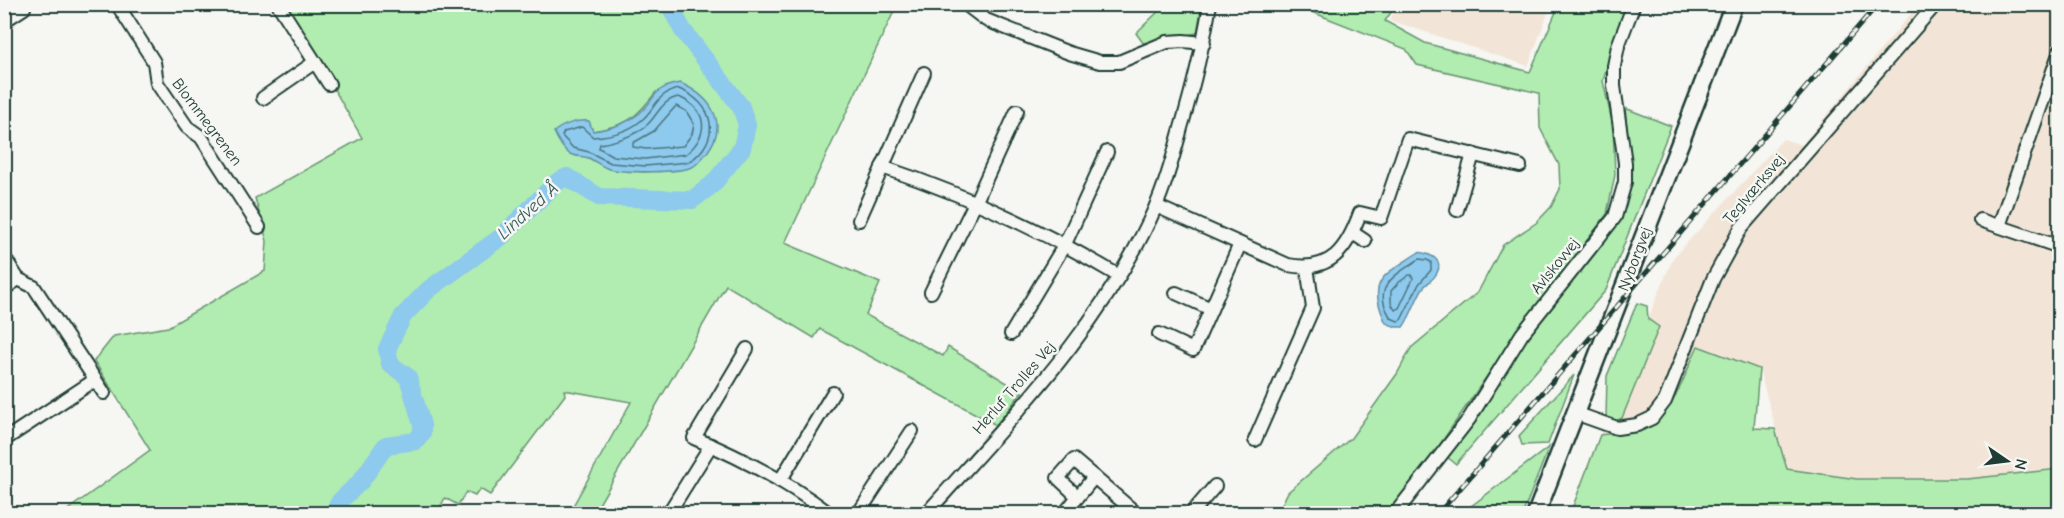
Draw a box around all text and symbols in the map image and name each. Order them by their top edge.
street label: Blommegrenen [168,75,246,169]
street label: Teglværksvej [1720,150,1788,228]
water label: Lindved Å [492,177,563,244]
street label: Nyborgvej [1615,224,1655,294]
street label: Avlskovvej [1527,234,1583,298]
street label: Herluf Trolles Vej [969,338,1059,438]
north arrow [1977,431,2037,491]
text: N [2011,457,2031,472]

